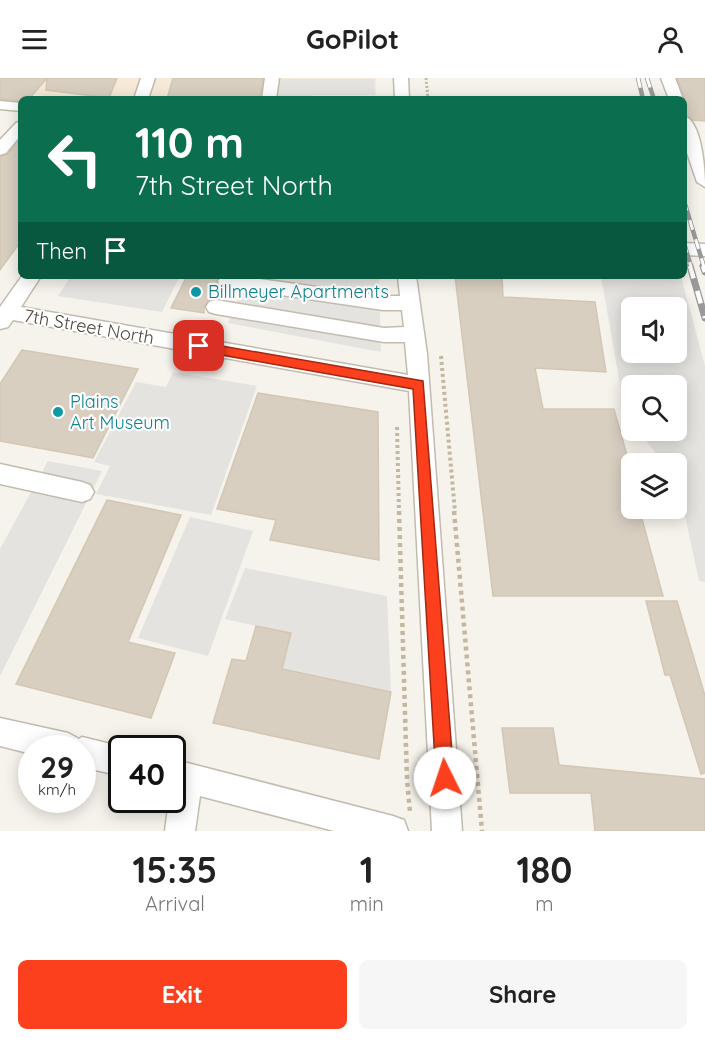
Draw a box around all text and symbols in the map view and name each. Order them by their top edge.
text: GoPilot [306,22,399,56]
icon: menu [18,23,51,56]
icon: person [654,23,687,56]
text: 110 m [135,116,244,169]
icon: left [36,120,114,198]
text: 7th Street North [135,168,333,202]
icon: arrive [99,234,132,267]
text: Then [36,237,87,265]
place label: Billmeyer Apartments [208,280,389,303]
marker: Billmeyer Apartments [189,285,203,299]
map controls [621,297,687,519]
button: sound [621,297,687,363]
street label: 7th Street North [22,304,156,349]
pin [173,320,224,371]
icon: arrive [182,329,215,362]
button: search [621,375,687,441]
place label: Plains Art Museum [70,390,170,434]
marker: Plains Art Museum [51,405,65,419]
button: layers [621,453,687,519]
speed limit sign: 40 [108,735,186,813]
position arrow [413,746,477,810]
text: 29 [40,748,74,786]
text: km/h [38,780,76,799]
text: 15:35 [133,847,217,892]
text: 1 [360,847,374,892]
text: 180 [517,847,572,892]
text: Arrival [145,891,205,916]
text: min [350,891,384,916]
text: m [535,891,554,916]
button: Exit [18,960,347,1029]
button: Share [359,960,687,1029]

